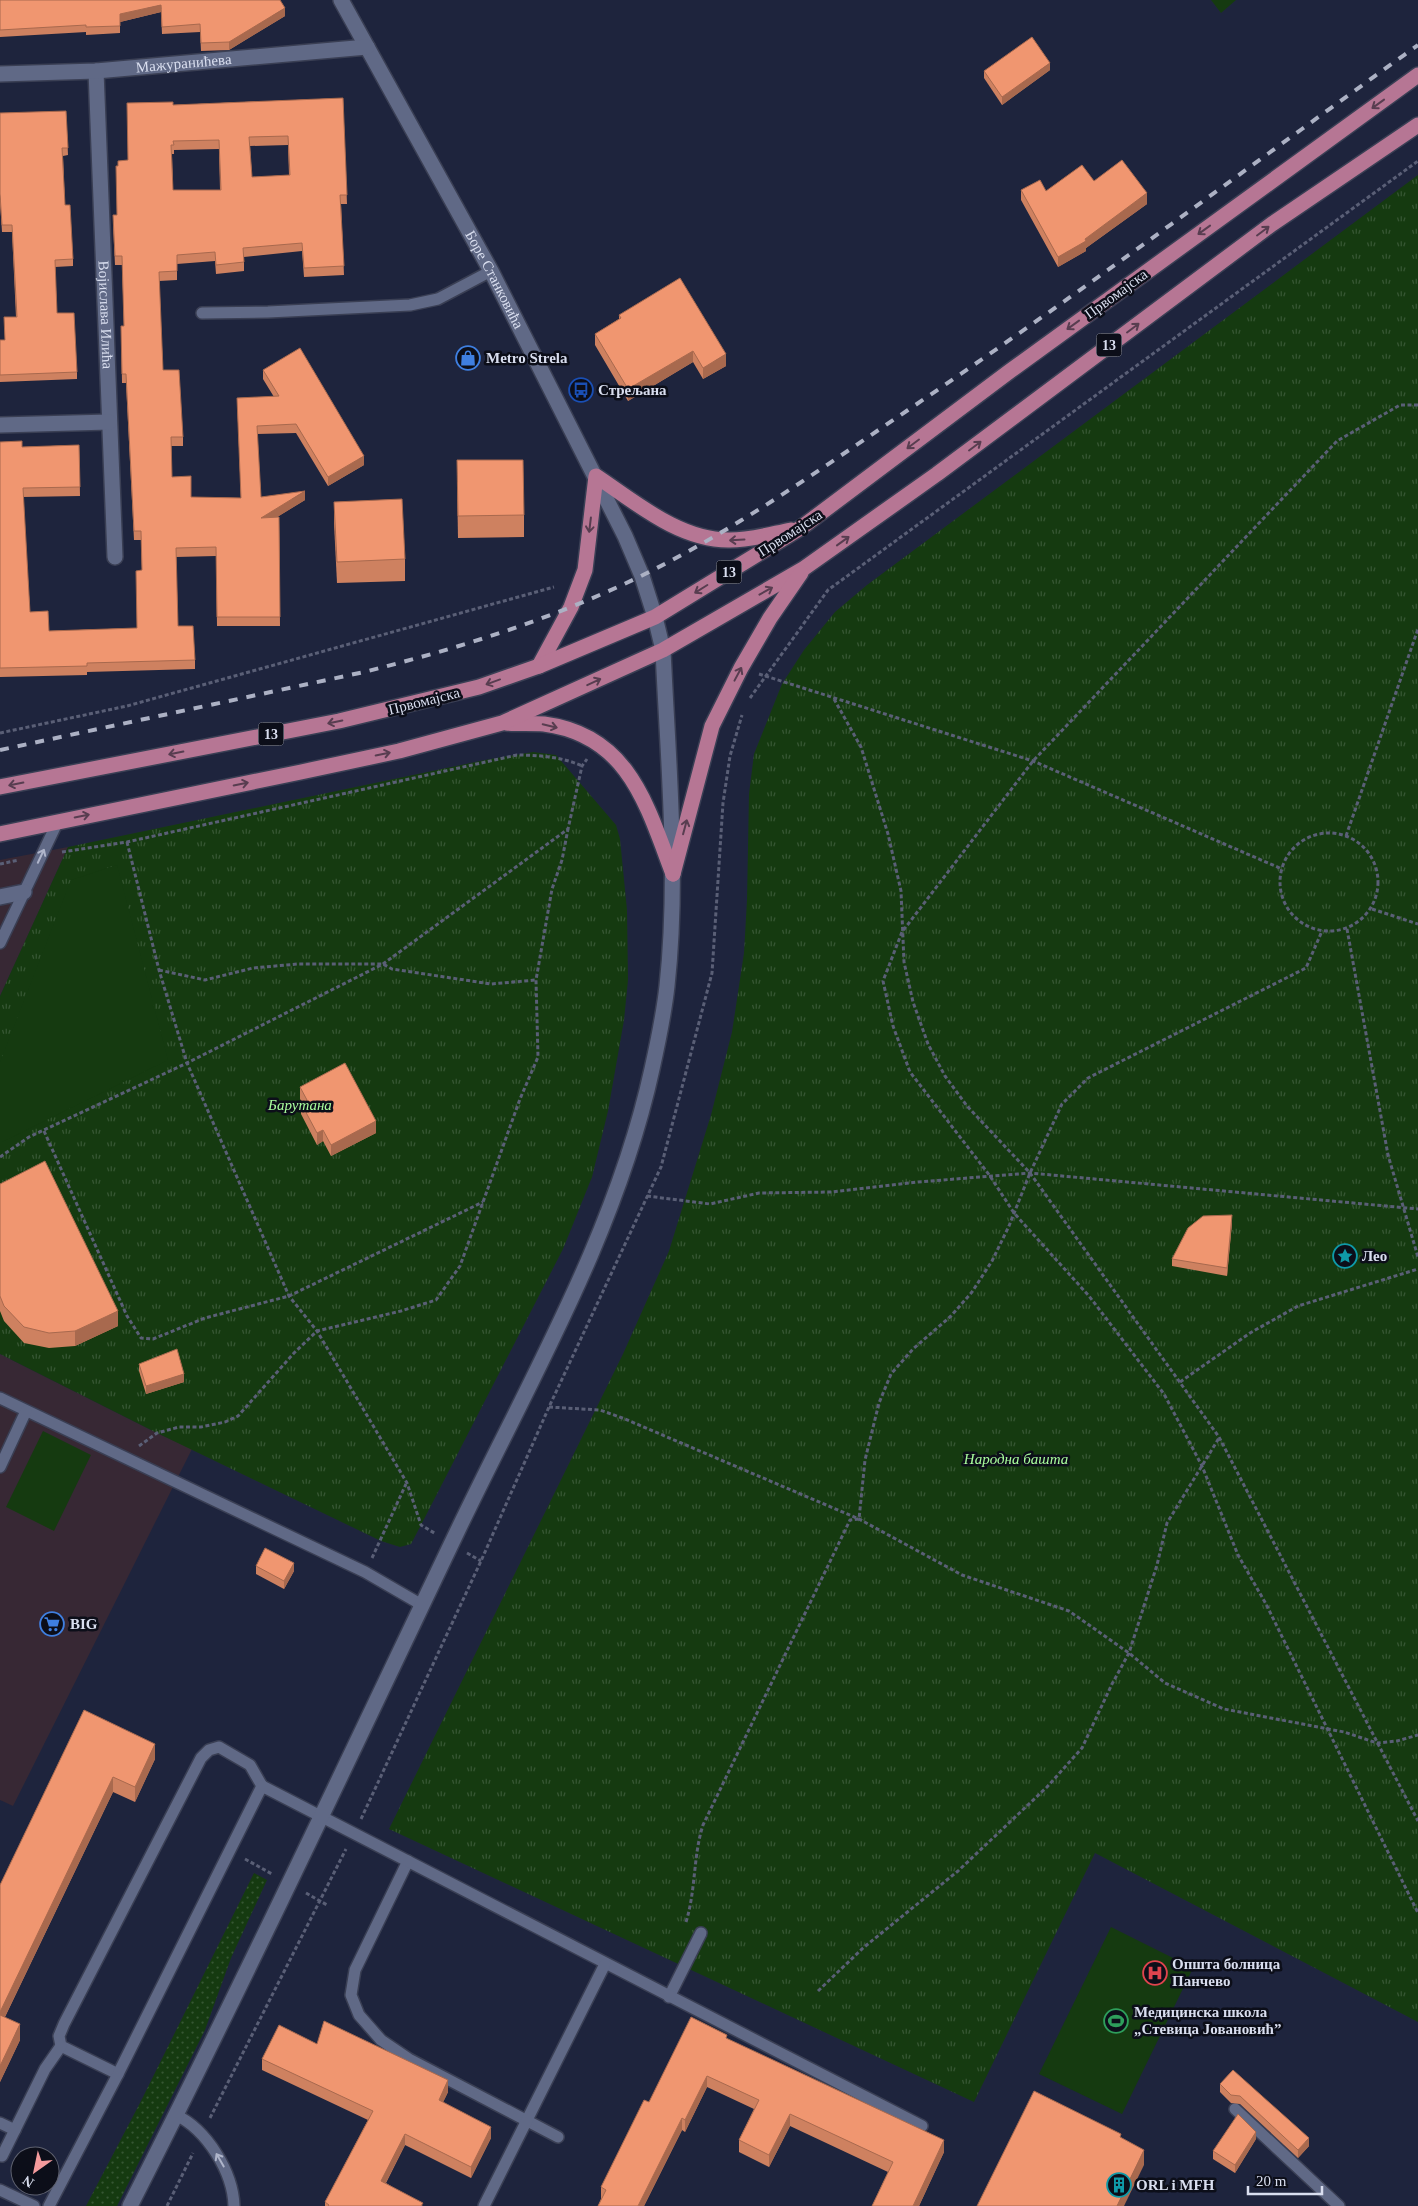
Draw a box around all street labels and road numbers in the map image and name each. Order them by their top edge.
street label: Мажуранићева [135,51,232,75]
street label: Боре Станковића [462,228,527,332]
street label: Војислава Илића [95,260,116,370]
street label: Првомајска [1082,266,1151,322]
road number: 13 [1096,334,1122,356]
street label: Првомајска [755,506,825,560]
road number: 13 [716,560,742,584]
street label: Првомајска [387,684,462,718]
road number: 13 [258,722,284,746]

